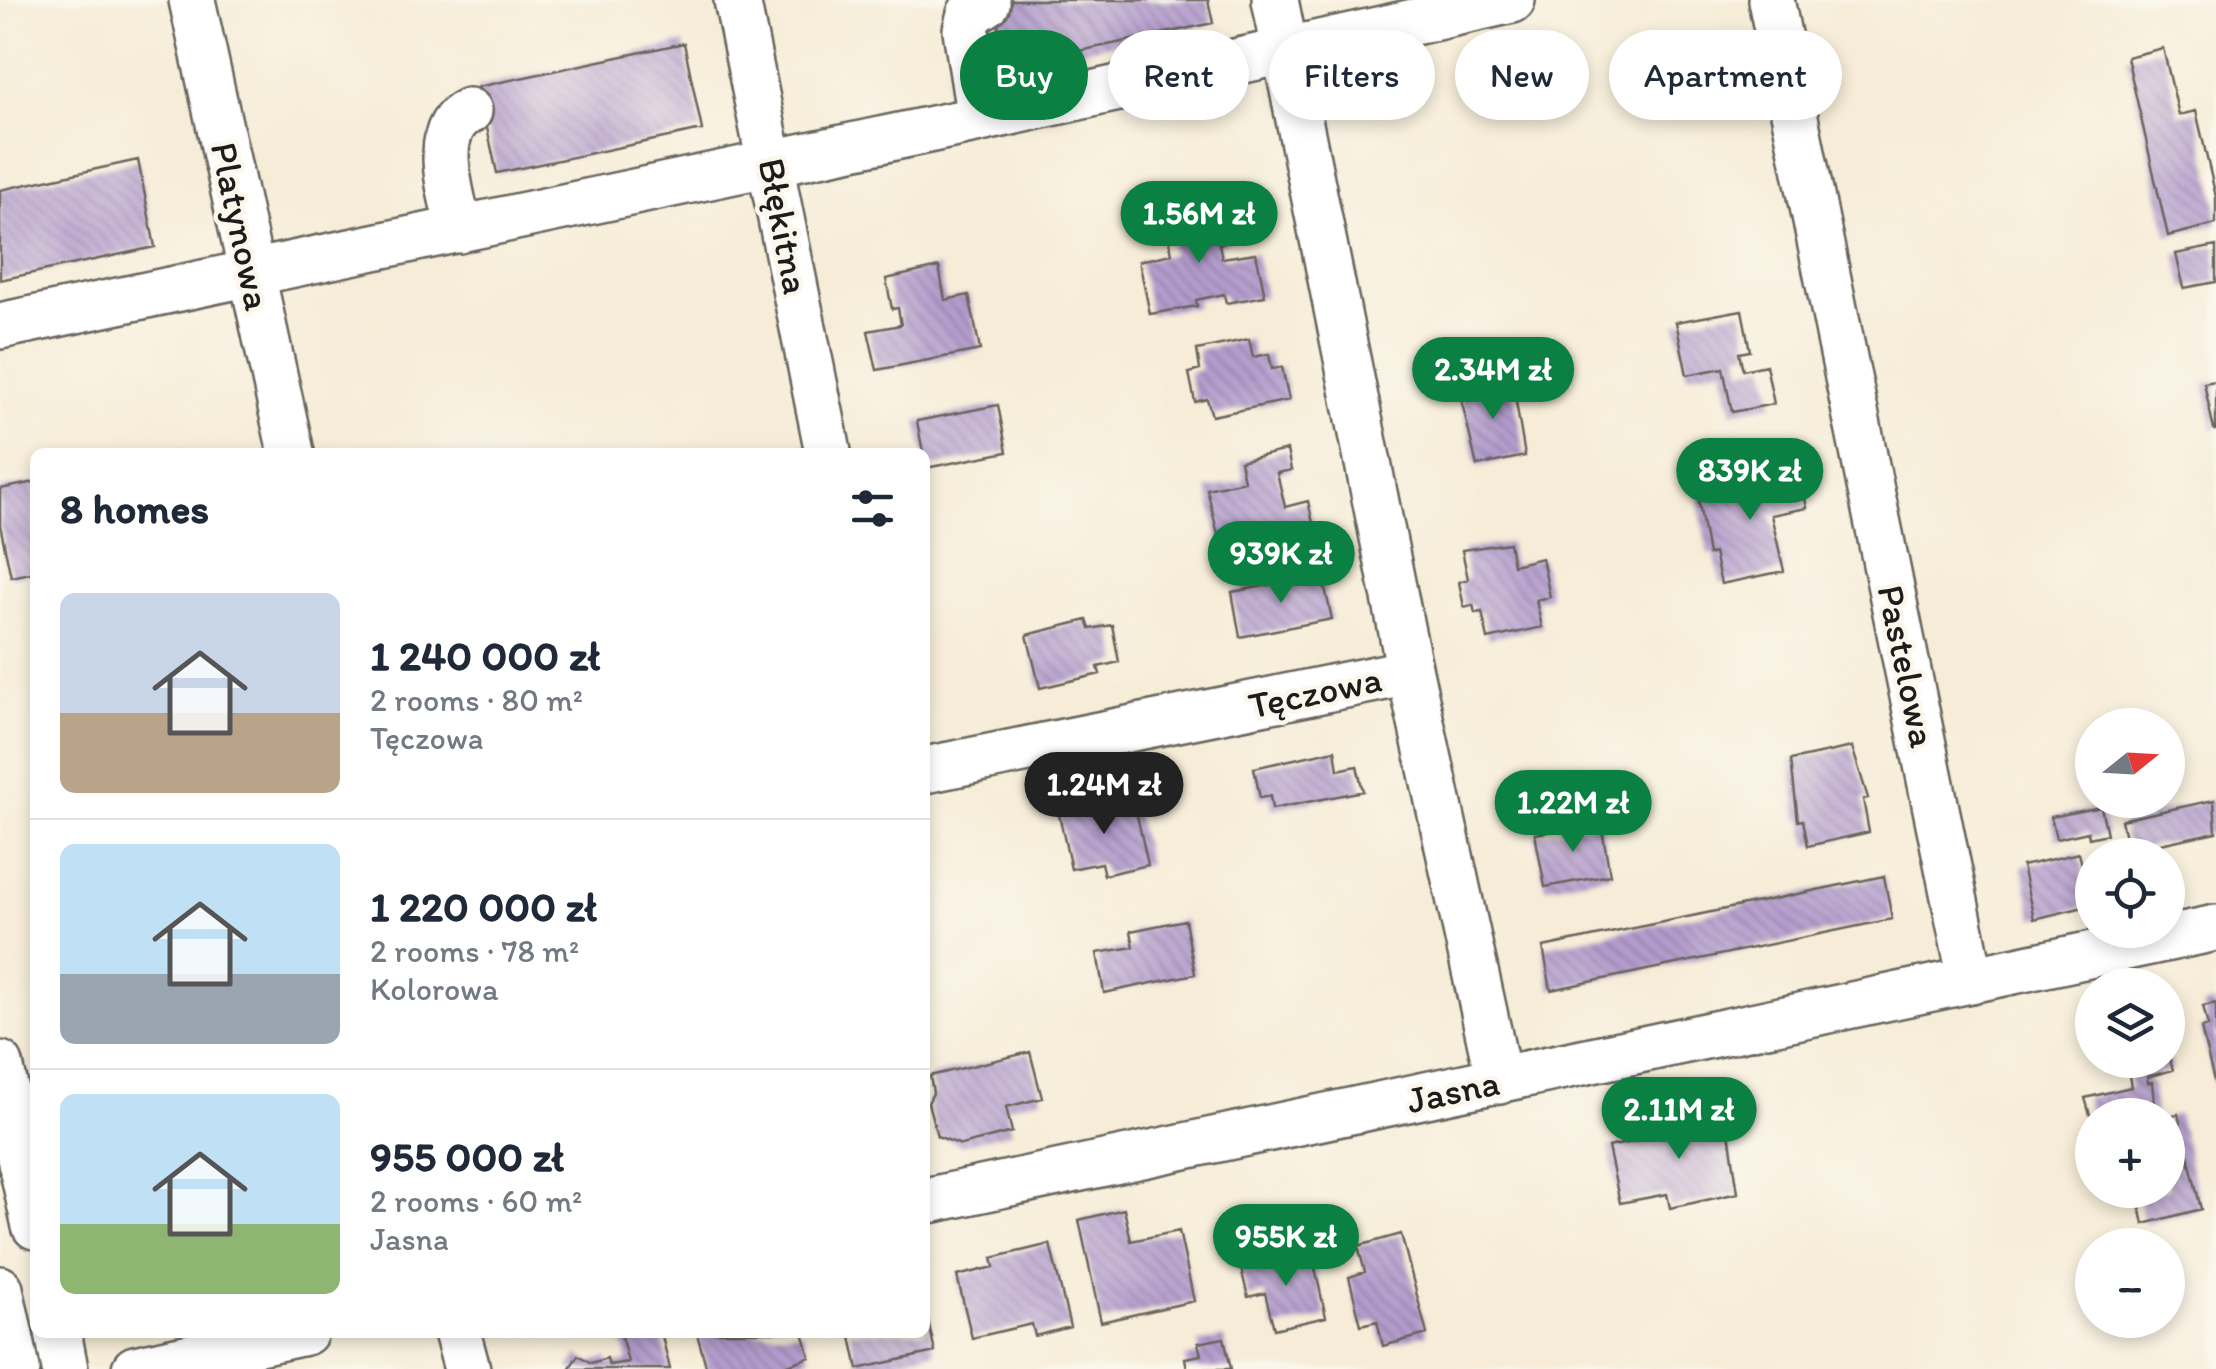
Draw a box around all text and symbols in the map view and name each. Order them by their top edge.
chip: Buy [960,30,1088,120]
chip: Rent [1108,30,1249,120]
chip: Filters [1269,30,1435,120]
chip: New [1455,30,1589,120]
chip: Apartment [1609,30,1842,120]
street label: Platynowa [201,138,281,315]
street label: Błękitna [748,154,820,298]
pin: 1.56M zł [1096,181,1302,266]
text: 1.56M zł [1143,194,1255,232]
pin: 2.34M zł [1390,337,1596,422]
text: 2.34M zł [1434,350,1552,388]
pin: 839K zł [1658,438,1842,523]
text: 839K zł [1698,451,1802,489]
icon: filters [845,481,900,536]
text: 8 homes [60,483,209,534]
pin: 939K zł [1189,521,1373,606]
text: 939K zł [1230,534,1332,572]
street label: Pastelowa [1867,581,1947,752]
text: 1 240 000 zł [370,630,600,681]
icon: home [140,633,260,753]
street label: Tęczowa [1244,655,1386,729]
text: 2 rooms · 80 m² [370,681,583,719]
north arrow [2075,708,2185,818]
map controls [2075,708,2185,1338]
text: Tęczowa [370,719,484,757]
pin: 1.24M zł [1001,752,1207,837]
text: 1.24M zł [1046,765,1162,803]
pin: 1.22M zł [1470,770,1676,855]
text: 1.22M zł [1517,783,1629,821]
button: locate [2075,838,2185,948]
text: 1 220 000 zł [370,881,597,932]
icon: home [140,884,260,1004]
text: 2 rooms · 78 m² [370,932,579,970]
button: layers [2075,968,2185,1078]
text: Kolorowa [370,970,499,1008]
street label: Jasna [1403,1059,1503,1123]
pin: 2.11M zł [1576,1077,1782,1162]
text: 2.11M zł [1624,1090,1734,1128]
button: + [2075,1098,2185,1208]
text: 955 000 zł [370,1131,564,1182]
icon: home [140,1134,260,1254]
text: 2 rooms · 60 m² [370,1182,582,1220]
pin: 955K zł [1194,1204,1378,1289]
text: 955K zł [1235,1217,1337,1255]
text: Jasna [370,1220,449,1258]
button: − [2075,1228,2185,1338]

